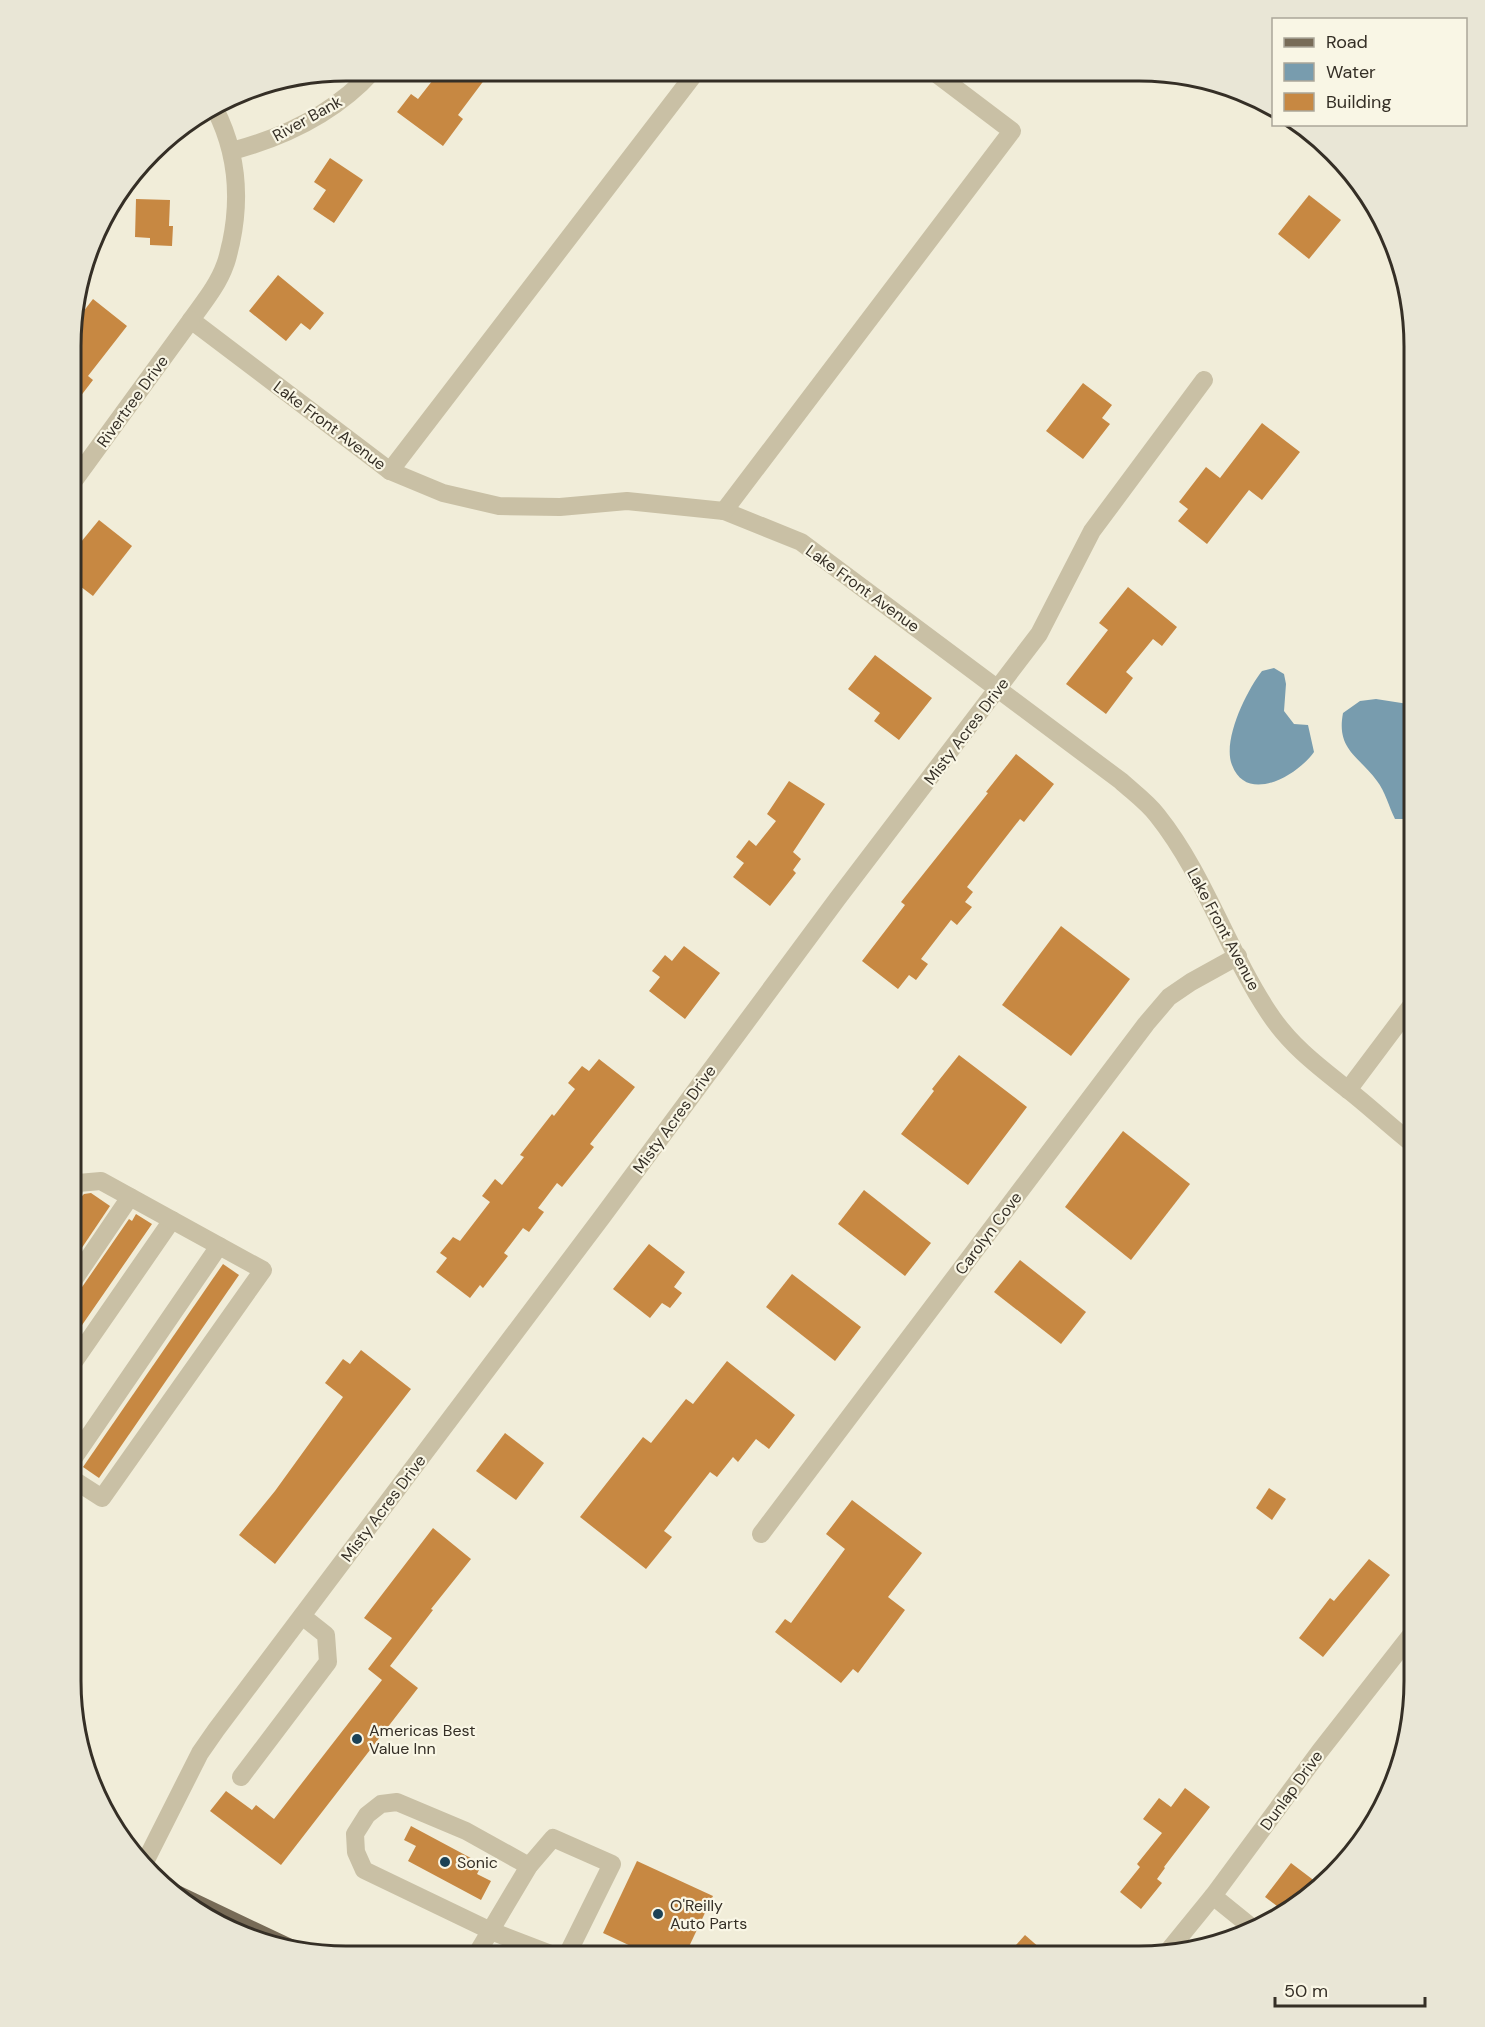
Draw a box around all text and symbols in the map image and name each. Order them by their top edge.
legend [1272,18,1467,126]
text: Road [1326,30,1368,54]
text: Water [1326,60,1376,84]
text: Building [1326,90,1391,114]
street label: River Bank [269,91,346,146]
street label: Rivertree Drive [92,351,173,451]
street label: Lake Front Avenue [269,376,390,475]
street label: Lake Front Avenue [802,540,924,637]
street label: Misty Acres Drive [919,674,1013,789]
street label: Lake Front Avenue [1182,864,1265,994]
street label: Misty Acres Drive [628,1061,721,1177]
street label: Carolyn Cove [950,1187,1027,1279]
street label: Misty Acres Drive [336,1451,430,1566]
place label: Americas Best Value Inn [369,1720,476,1759]
marker: Americas Best Value Inn [350,1732,364,1746]
street label: Dunlap Drive [1255,1746,1327,1834]
place label: Sonic [457,1852,498,1873]
marker: Sonic [438,1855,452,1869]
place label: O'Reilly Auto Parts [670,1895,747,1934]
marker: O'Reilly Auto Parts [651,1907,665,1921]
scale bar [1275,1970,1425,2008]
text: 50 m [1284,1979,1328,2003]

